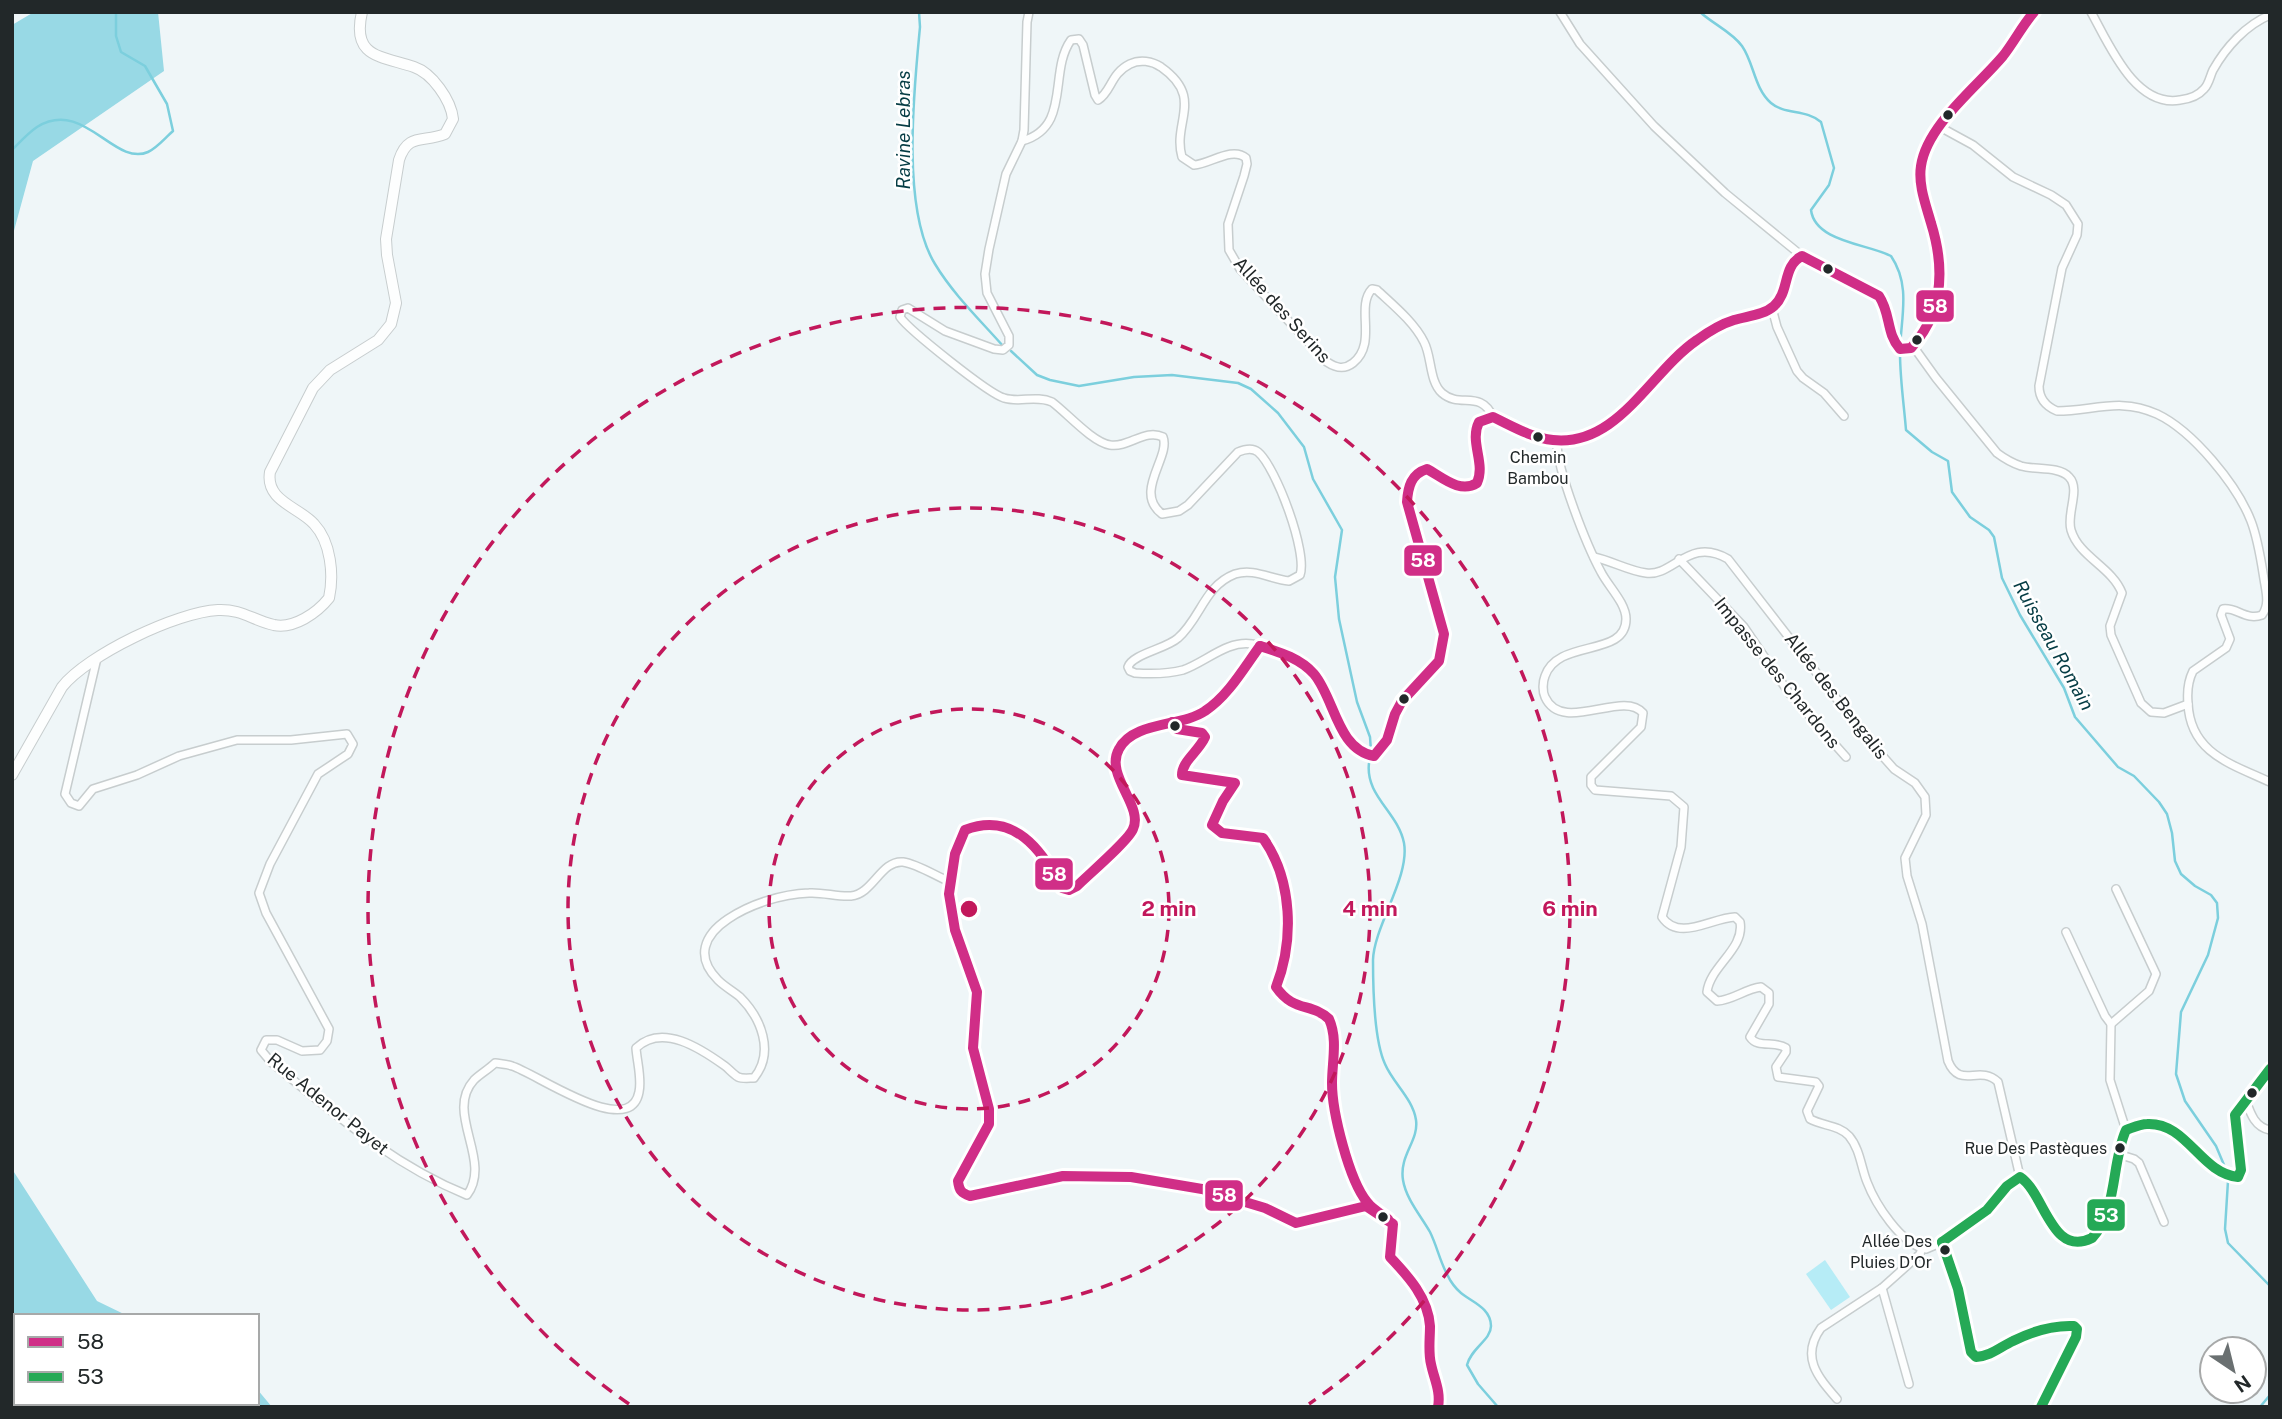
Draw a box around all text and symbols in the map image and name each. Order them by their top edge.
water label: Ravine Lebras [892,71,914,189]
unlabelled marker [1941,108,1955,122]
street label: Allée des Serins [1229,252,1335,367]
unlabelled marker [1821,262,1835,276]
line badge: 58 [1915,289,1955,323]
text: 58 [1922,295,1948,317]
unlabelled marker [1910,333,1924,347]
marker: Chemin Bambou [1531,430,1545,444]
place label: Chemin Bambou [1507,448,1569,488]
line badge: 58 [1403,544,1443,577]
text: 58 [1410,549,1436,571]
water label: Ruisseau Romain [2009,576,2099,714]
street label: Impasse des Chardons [1710,593,1845,752]
street label: Allée des Bengalis [1781,628,1892,763]
unlabelled marker [1397,692,1411,706]
unlabelled marker [1168,719,1182,733]
line badge: 58 [1034,857,1074,891]
text: 58 [1041,863,1067,885]
text: 2 min [1141,896,1197,921]
text: 4 min [1342,896,1398,921]
text: 6 min [1542,896,1598,921]
centre of rings [957,897,981,921]
street label: Rue Adenor Payet [264,1048,393,1159]
unlabelled marker [2245,1086,2259,1100]
place label: Rue Des Pastèques [1964,1139,2107,1158]
marker: Rue Des Pastèques [2113,1141,2127,1155]
line badge: 58 [1204,1179,1244,1212]
text: 58 [1211,1184,1237,1206]
line badge: 53 [2086,1198,2126,1232]
text: 53 [2093,1204,2119,1226]
unlabelled marker [1376,1210,1390,1224]
place label: Allée Des Pluies D'Or [1850,1232,1932,1272]
marker: Allée Des Pluies D'Or [1938,1243,1952,1257]
legend [14,1314,259,1405]
text: 58 [77,1329,104,1354]
north arrow [2198,1335,2268,1405]
text: 53 [77,1364,104,1389]
text: N [2230,1371,2255,1397]

